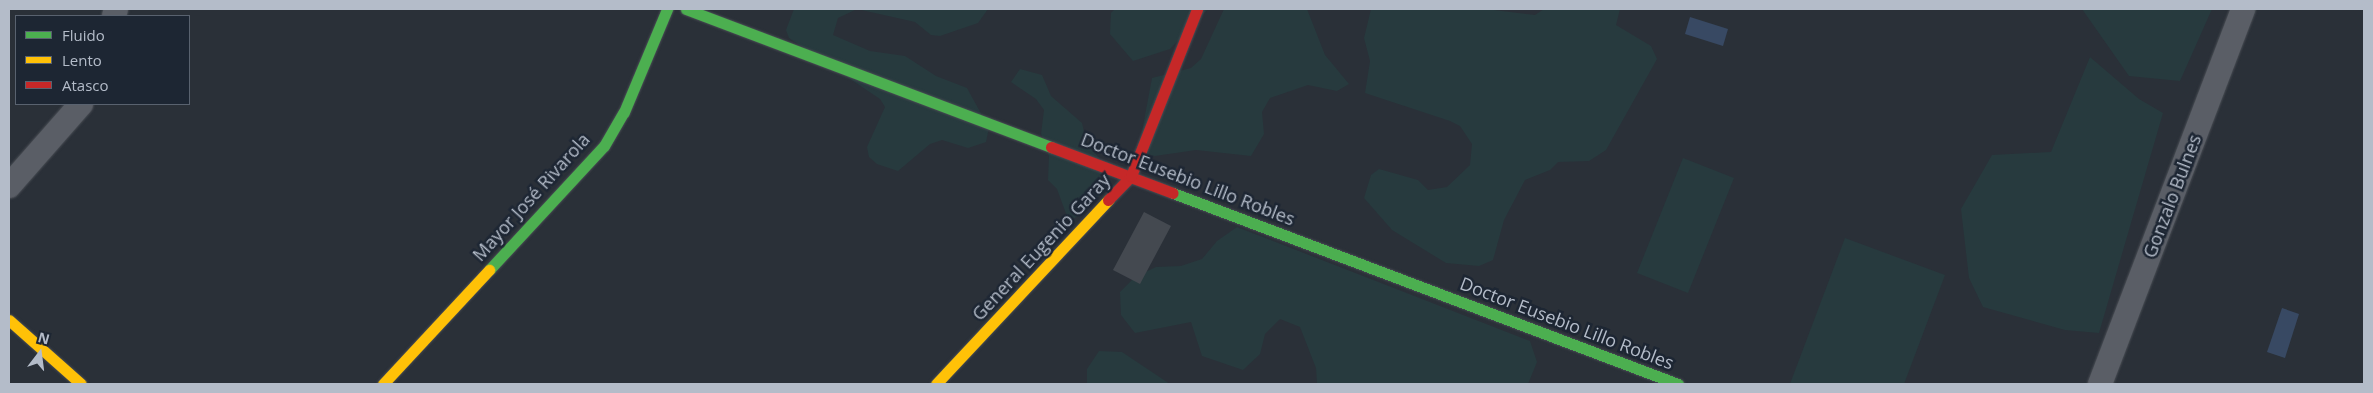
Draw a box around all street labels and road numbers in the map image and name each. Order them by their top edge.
street label: Doctor Eusebio Lillo Robles [1078,128,1298,230]
street label: Mayor José Rivarola [468,129,594,265]
street label: Gonzalo Bulnes [2139,131,2205,261]
street label: General Eugenio Garay [967,169,1115,325]
street label: Doctor Eusebio Lillo Robles [1457,272,1677,374]

